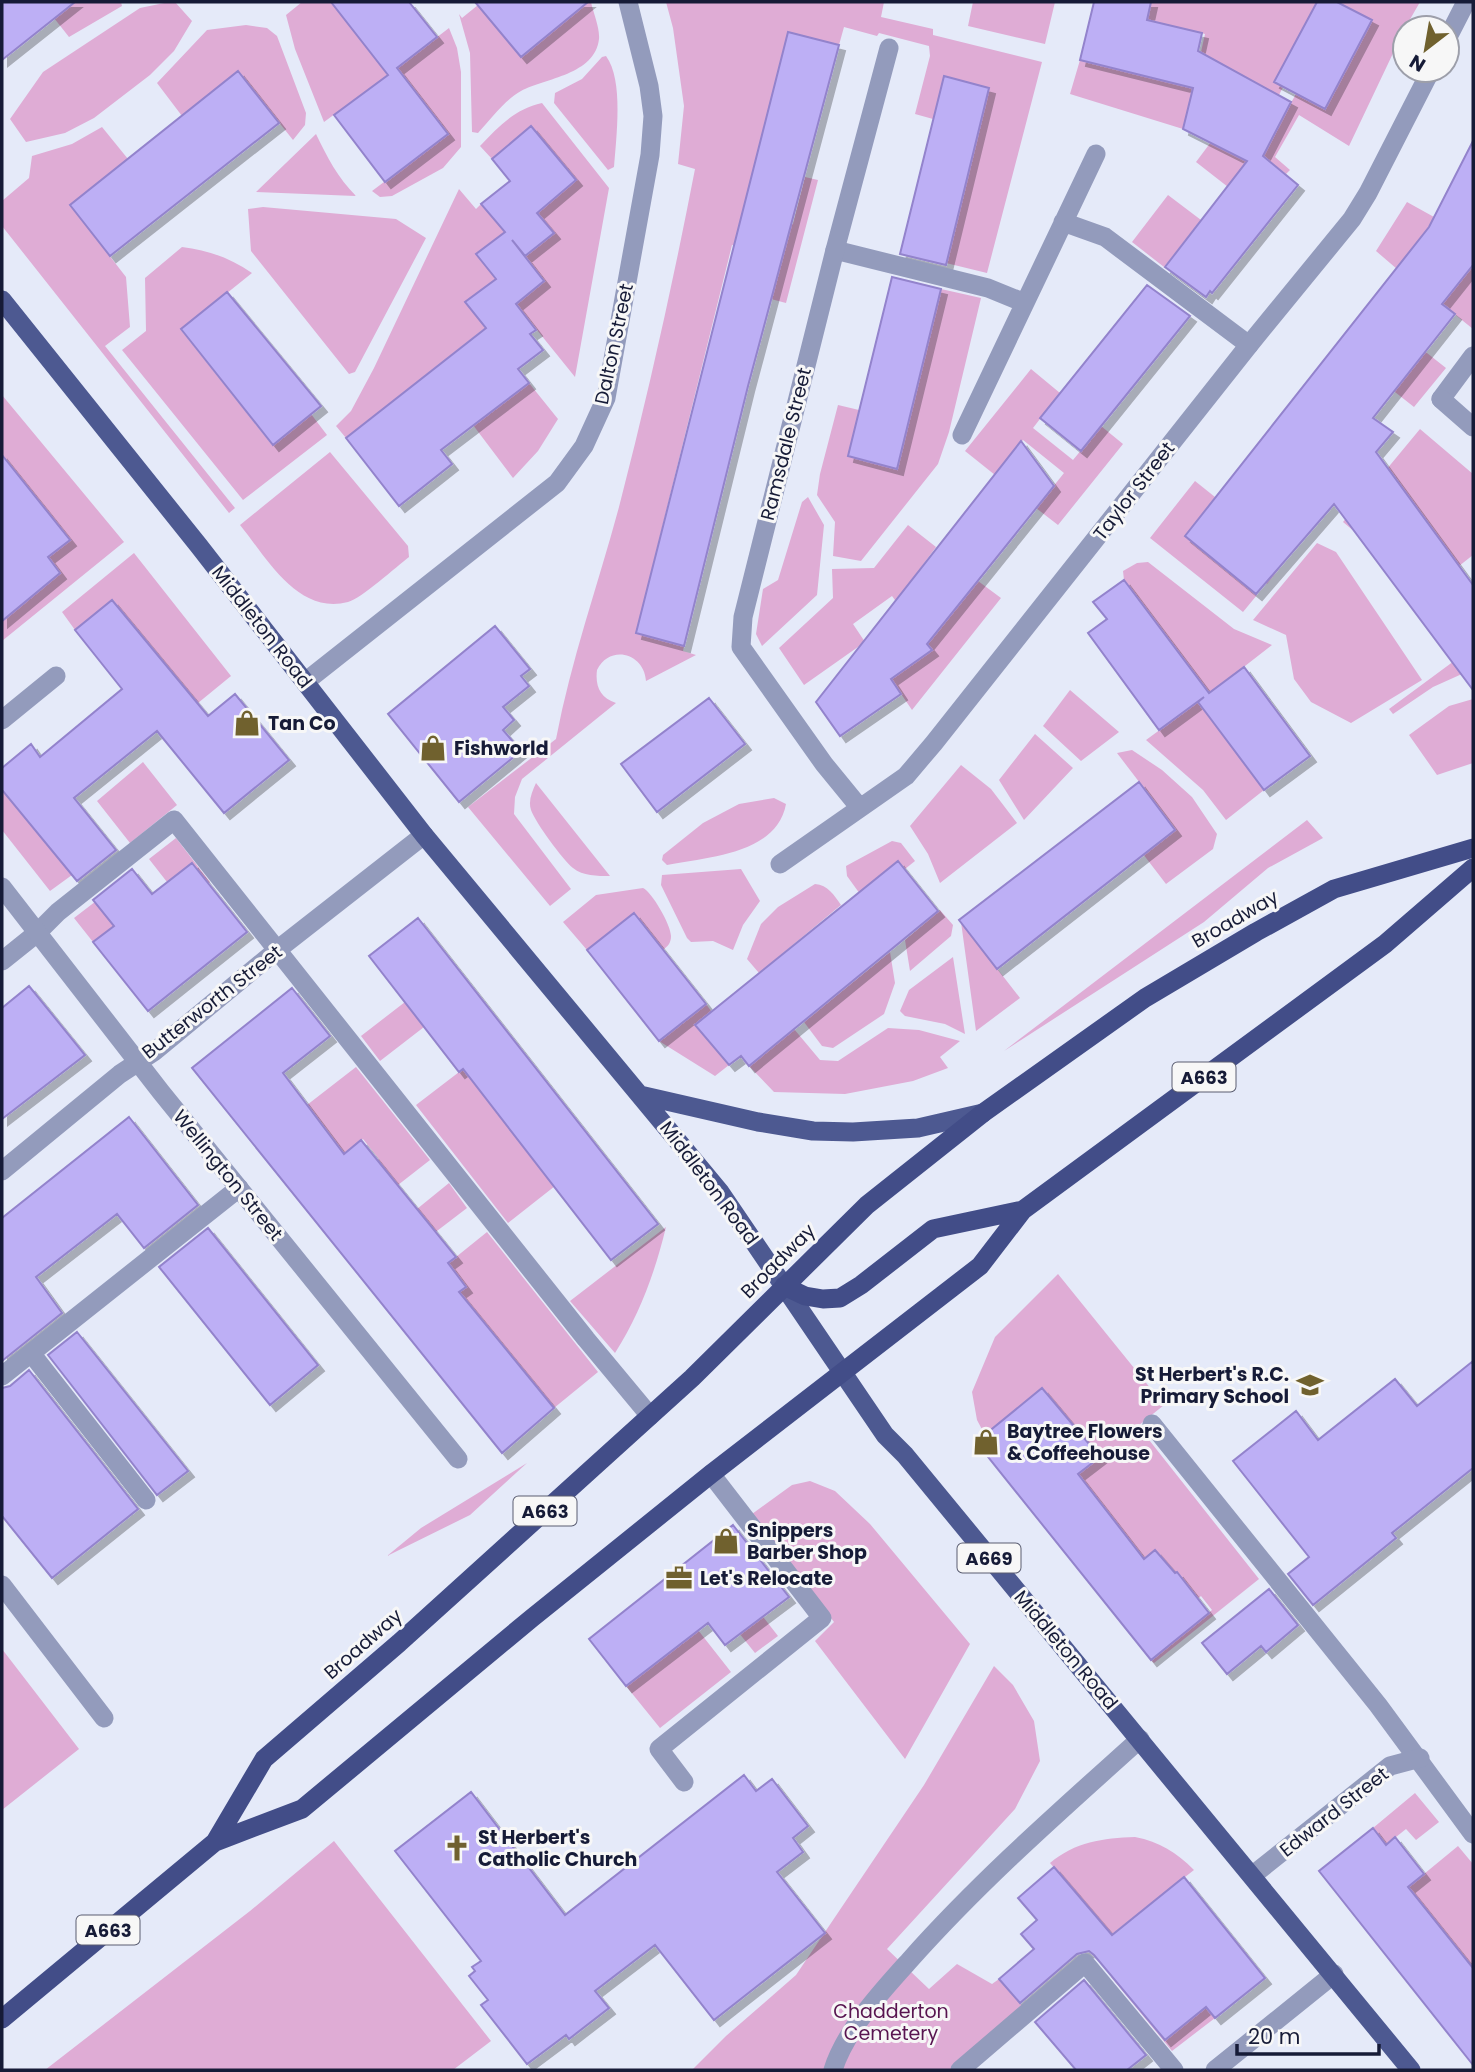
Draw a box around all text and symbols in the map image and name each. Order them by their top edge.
north arrow [1391,14,1461,84]
text: N [1404,48,1431,78]
street label: Dalton Street [588,281,640,407]
street label: Ramsdale Street [754,365,818,523]
street label: Taylor Street [1087,436,1181,546]
street label: Middleton Road [206,560,318,694]
shop icon: Tan Co [232,708,262,738]
place label: Tan Co [268,710,336,737]
shop icon: Fishworld [418,733,448,763]
place label: Fishworld [454,735,549,762]
street label: Broadway [1187,883,1283,955]
street label: Butterworth Street [136,939,288,1065]
road number: A663 [1172,1062,1236,1092]
street label: Wellington Street [167,1104,289,1246]
street label: Middleton Road [653,1115,765,1251]
street label: Broadway [735,1217,822,1304]
place label: St Herbert's R.C. Primary School [1135,1361,1289,1410]
school or university icon: St Herbert's R.C. Primary School [1295,1370,1325,1400]
place label: Baytree Flowers & Coffeehouse [1007,1418,1163,1467]
shop icon: Baytree Flowers & Coffeehouse [971,1427,1001,1457]
road number: A663 [514,1496,576,1526]
place label: Snippers Barber Shop [747,1517,867,1566]
shop icon: Snippers Barber Shop [711,1526,741,1556]
road number: A669 [958,1544,1020,1573]
office icon: Let's Relocate [664,1563,694,1593]
place label: Let's Relocate [700,1565,833,1592]
street label: Middleton Road [1008,1584,1124,1716]
street label: Broadway [318,1602,408,1686]
street label: Edward Street [1274,1761,1394,1863]
place label: St Herbert's Catholic Church [478,1824,637,1873]
church icon: St Herbert's Catholic Church [442,1833,472,1863]
road number: A663 [76,1916,140,1944]
park label: Chadderton Cemetery [833,1998,949,2047]
scale bar [1237,2012,1379,2056]
text: 20 m [1248,2022,1301,2051]

